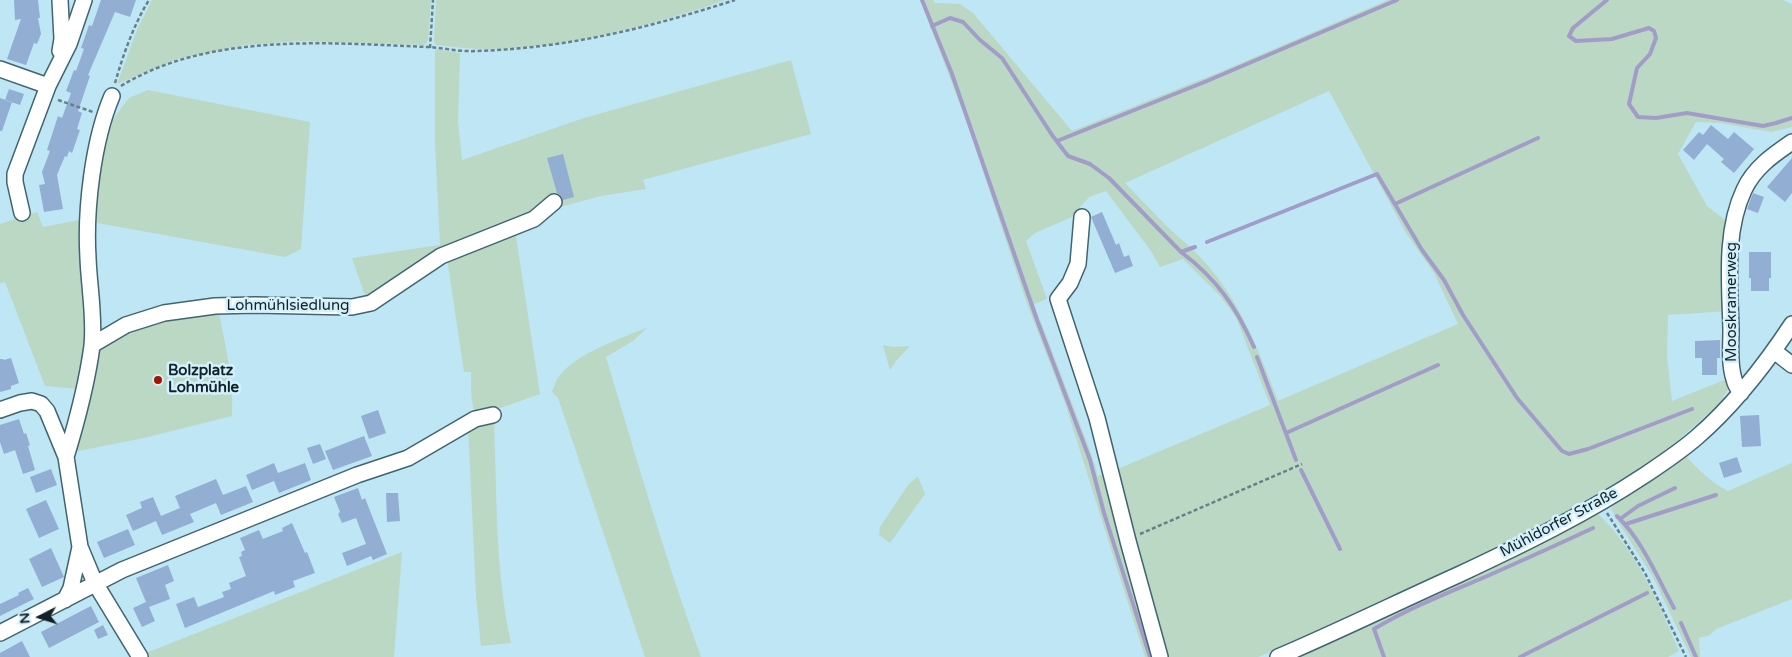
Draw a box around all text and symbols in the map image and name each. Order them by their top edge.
street label: Mooskramerweg [1723,242,1741,362]
street label: Lohmühlsiedlung [227,297,349,315]
place label: Bolzplatz Lohmühle [168,362,239,397]
marker: Bolzplatz Lohmühle [152,374,164,386]
street label: Mühldorfer Straße [1497,484,1621,562]
north arrow [15,592,65,642]
text: N [16,612,34,625]

